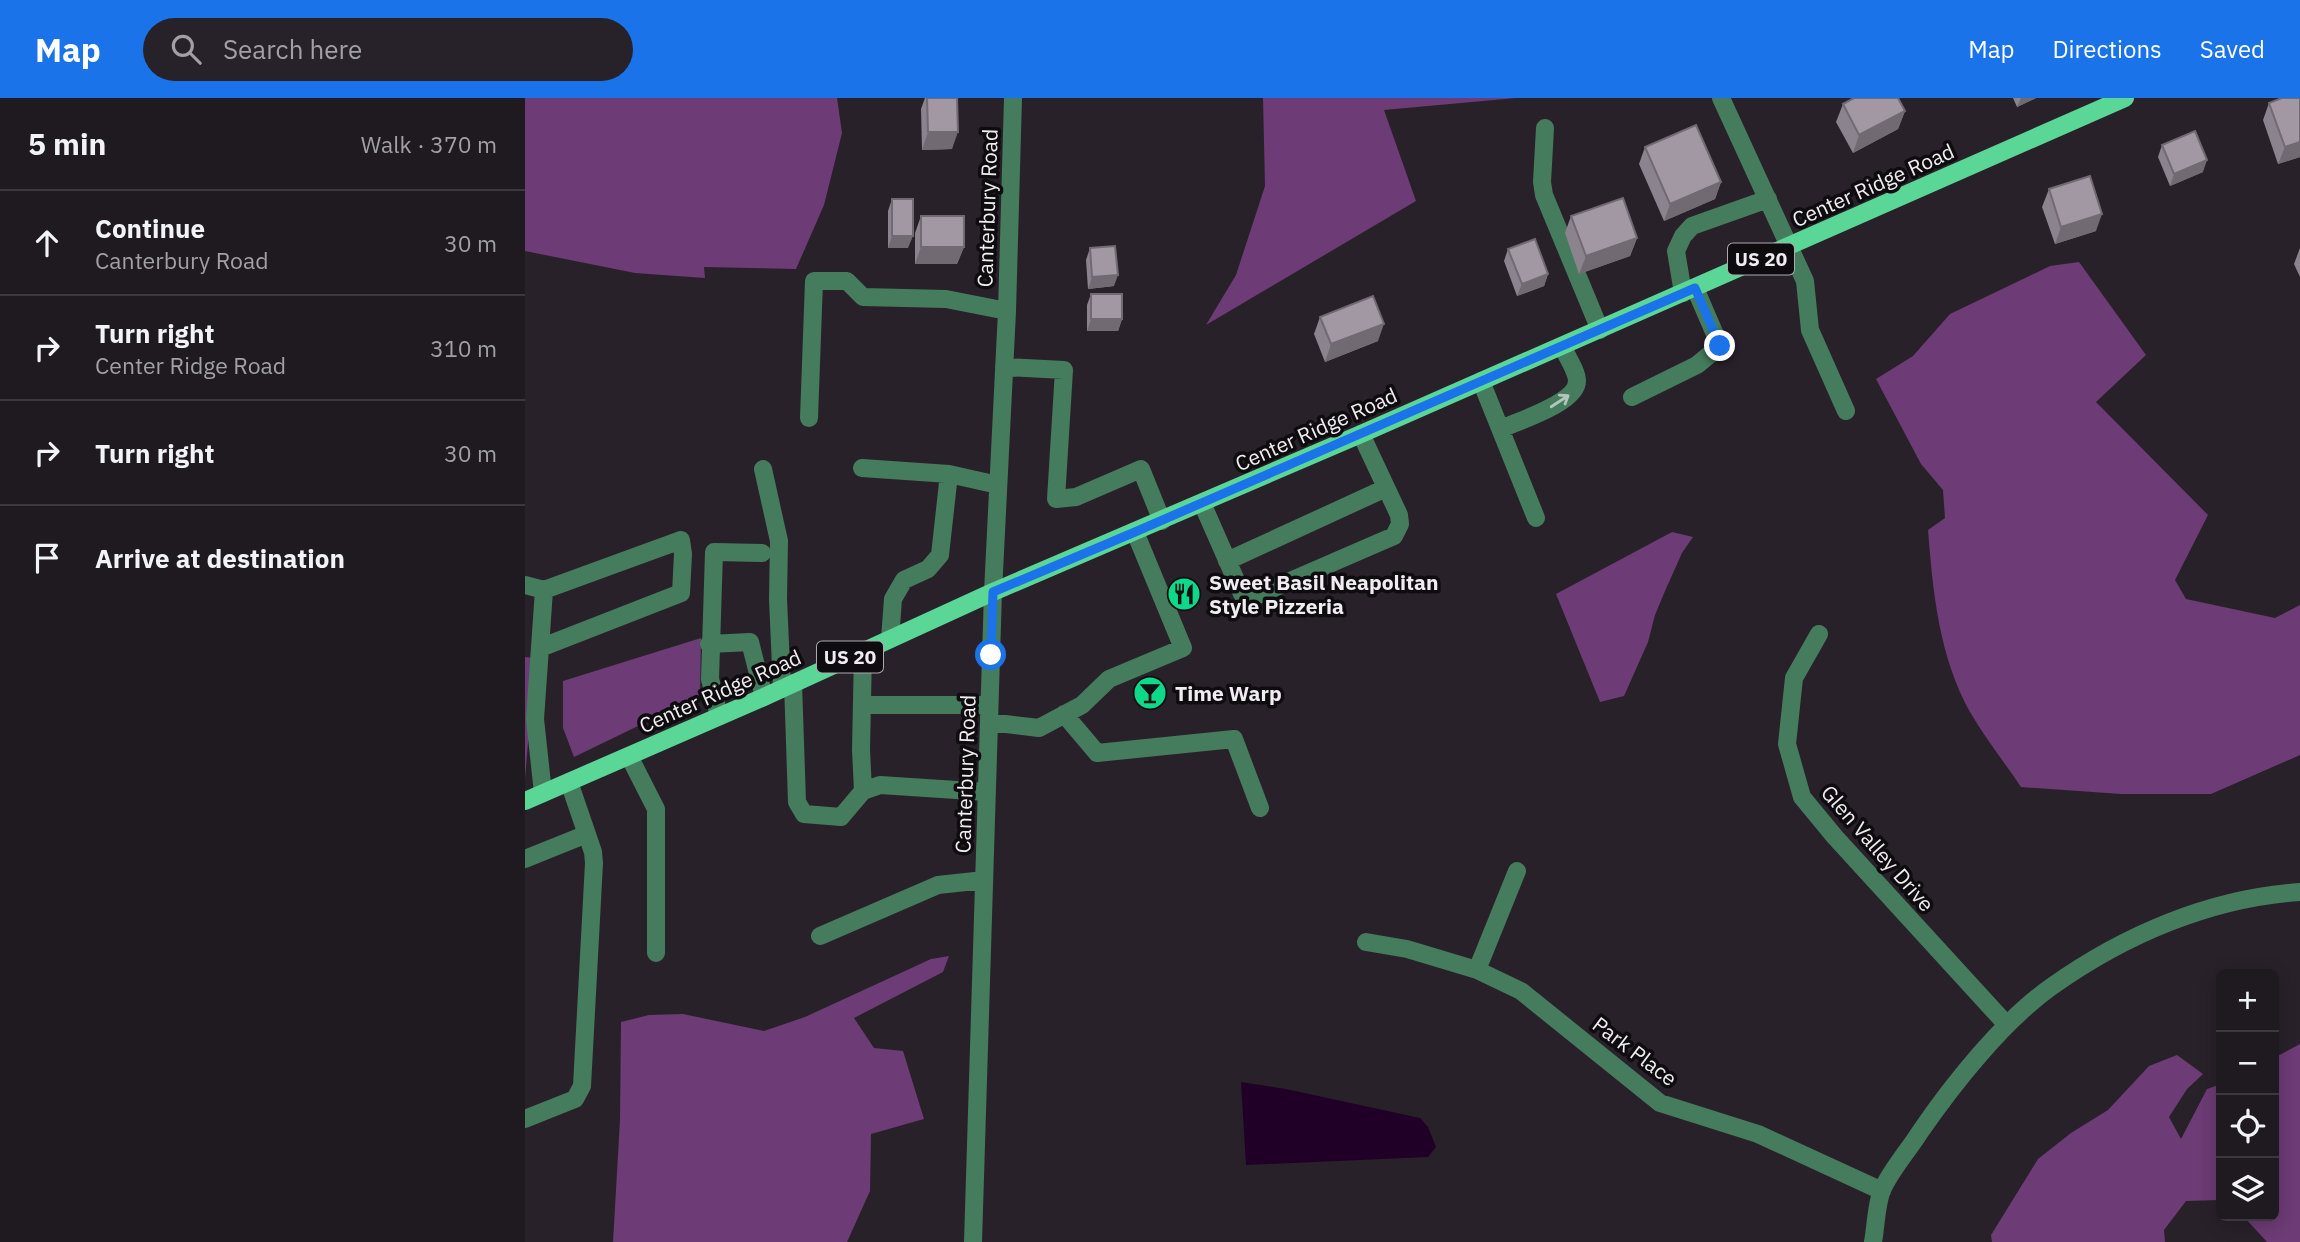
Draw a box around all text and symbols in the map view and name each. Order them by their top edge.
search box [143,18,633,81]
text: Map [35,28,101,71]
icon: search [167,30,205,68]
text: Search here [223,32,362,66]
text: Map [1968,33,2014,65]
text: Directions [2052,33,2162,65]
text: Saved [2200,33,2265,65]
text: 5 min [28,124,106,163]
street label: Canterbury Road [970,128,1004,288]
text: Walk · 370 m [361,129,497,159]
street label: Center Ridge Road [1788,137,1958,233]
text: Continue [95,211,205,245]
icon: ahead [28,224,66,262]
text: 30 m [444,228,497,258]
road number: US 20 [1728,244,1794,274]
text: Canterbury Road [95,245,269,275]
text: Turn right [95,316,214,350]
icon: right [28,329,66,367]
route end [1704,330,1735,361]
text: 310 m [430,333,497,363]
text: Center Ridge Road [95,350,286,380]
street label: Center Ridge Road [1231,381,1401,477]
one-way arrow [1550,394,1569,408]
icon: right [28,434,66,472]
text: Turn right [95,436,214,470]
text: 30 m [444,438,497,468]
icon: arrive [28,539,66,577]
text: Arrive at destination [95,541,345,575]
place label: Sweet Basil Neapolitan Style Pizzeria [1209,568,1438,620]
restaurant icon: Sweet Basil Neapolitan Style Pizzeria [1165,575,1203,613]
route start [975,639,1006,670]
road number: US 20 [817,642,883,672]
street label: Center Ridge Road [635,643,805,739]
bar icon: Time Warp [1131,674,1169,712]
place label: Time Warp [1175,679,1282,707]
street label: Canterbury Road [948,694,982,854]
street label: Glen Valley Drive [1815,779,1941,917]
map controls [2216,969,2279,1221]
button: + [2216,969,2279,1032]
street label: Park Place [1587,1010,1683,1092]
button: − [2216,1032,2279,1095]
button: locate [2216,1095,2279,1158]
button: layers [2216,1158,2279,1221]

